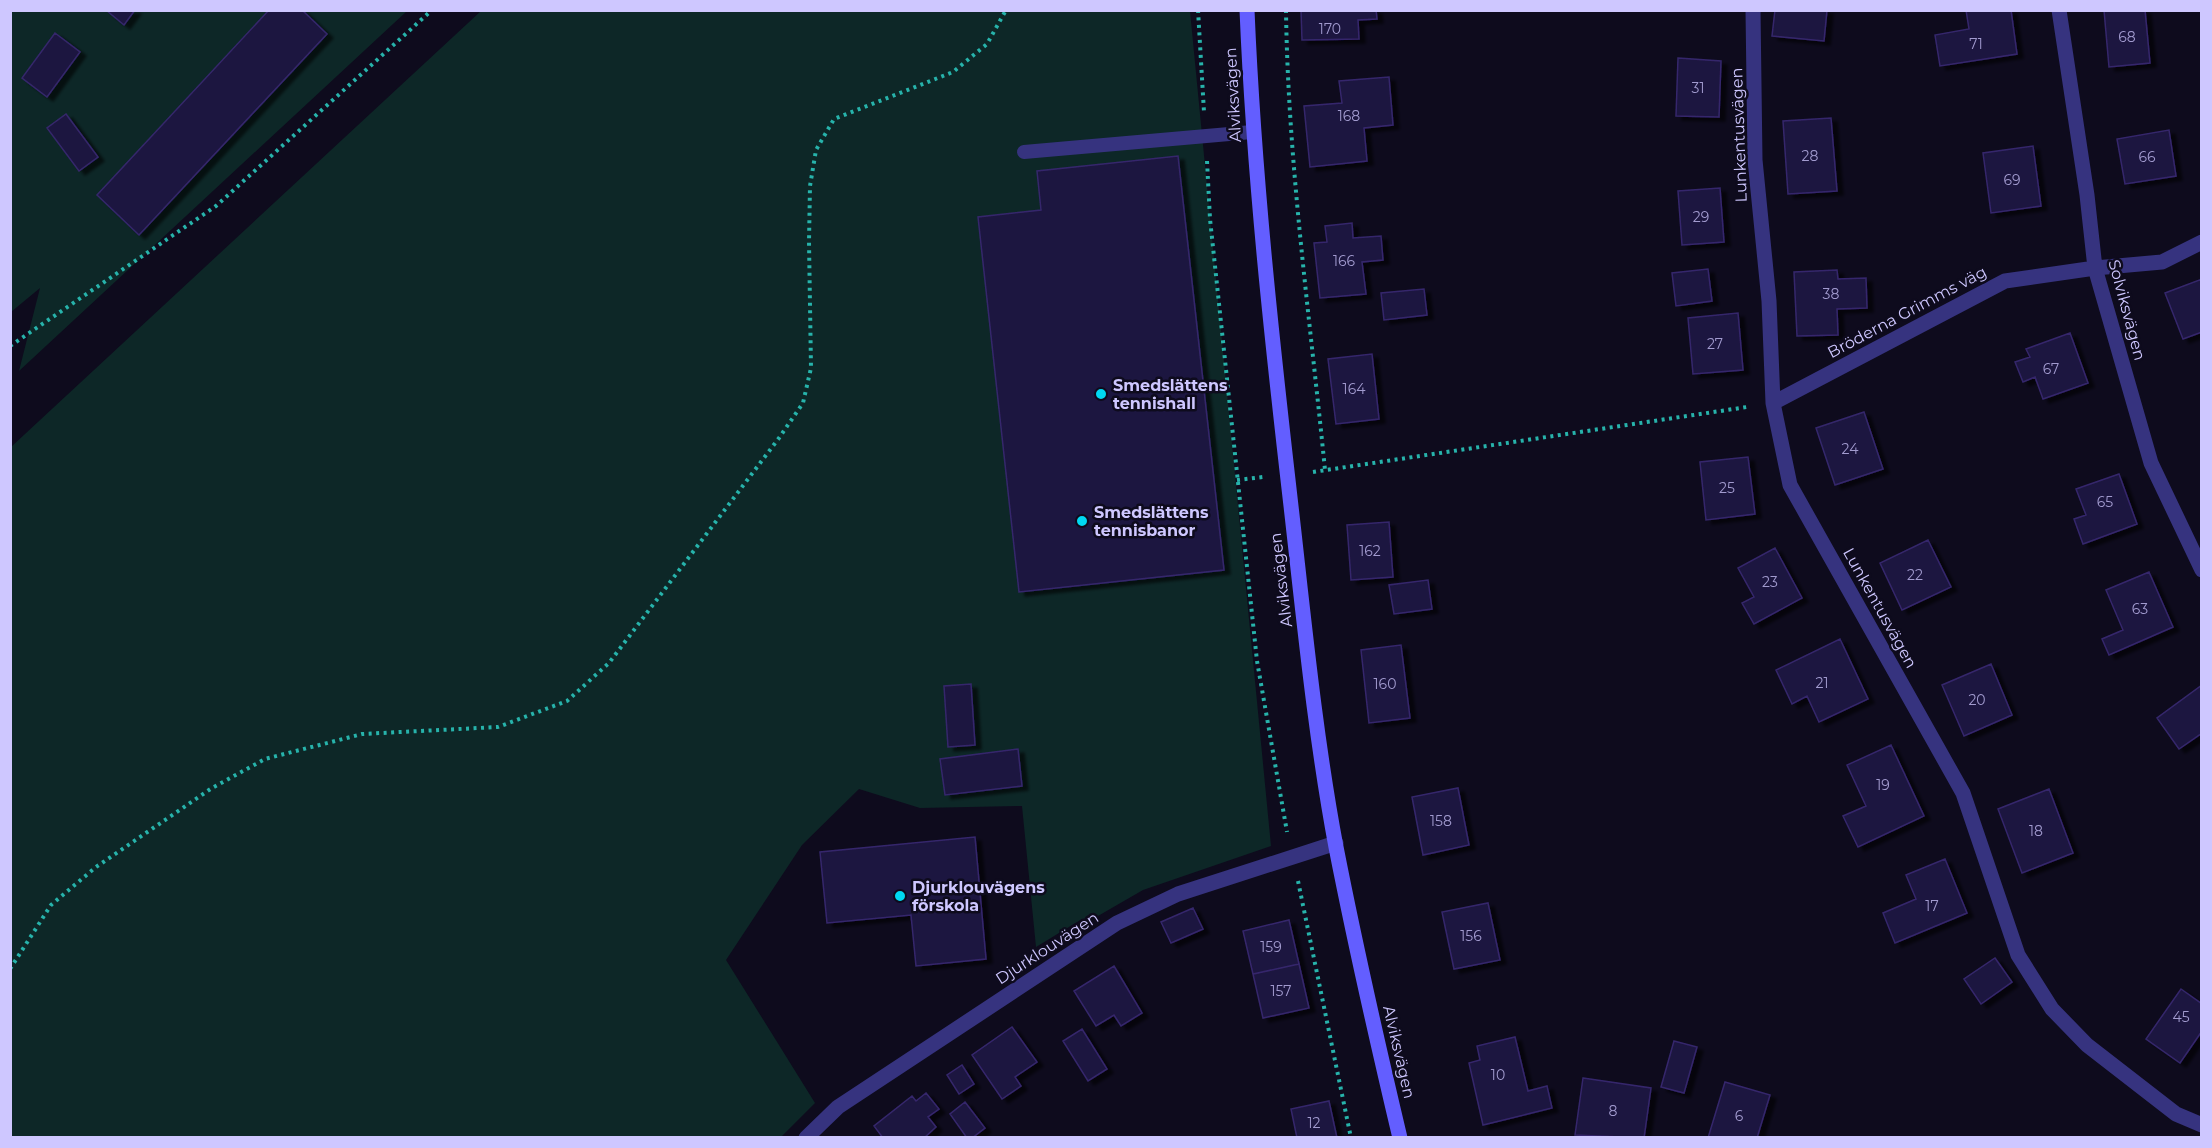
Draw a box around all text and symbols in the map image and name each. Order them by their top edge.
house number: 170 [1319,20,1341,38]
house number: 68 [2118,28,2136,46]
house number: 71 [1969,35,1983,53]
street label: Alviksvägen [1221,47,1245,143]
street label: Lunkentusvägen [1727,67,1751,203]
house number: 31 [1692,79,1704,97]
house number: 168 [1338,107,1360,125]
house number: 28 [1802,147,1819,165]
house number: 66 [2138,148,2156,166]
house number: 69 [2003,171,2021,189]
house number: 29 [1693,208,1709,226]
house number: 166 [1333,252,1356,270]
street label: Solviksvägen [2104,258,2150,362]
street label: Bröderna Grimms väg [1824,262,1990,362]
house number: 38 [1823,285,1839,303]
house number: 27 [1707,335,1723,353]
house number: 67 [2043,360,2059,378]
place label: Smedslättens tennishall [1113,376,1228,413]
house number: 164 [1343,380,1366,398]
marker: Smedslättens tennishall [1094,387,1108,401]
house number: 24 [1842,440,1859,458]
house number: 25 [1719,479,1735,497]
house number: 65 [2097,493,2113,511]
place label: Smedslättens tennisbanor [1094,503,1209,540]
marker: Smedslättens tennisbanor [1075,514,1089,528]
street label: Alviksvägen [1266,532,1296,628]
house number: 162 [1359,542,1381,560]
street label: Lunkentusvägen [1839,544,1921,672]
house number: 22 [1907,566,1923,584]
house number: 23 [1762,573,1778,591]
house number: 63 [2132,600,2148,618]
house number: 21 [1815,674,1829,692]
house number: 160 [1374,675,1396,693]
house number: 20 [1968,691,1986,709]
house number: 19 [1876,776,1890,794]
house number: 158 [1430,812,1452,830]
house number: 18 [2029,822,2043,840]
place label: Djurklouvägens förskola [912,878,1045,915]
marker: Djurklouvägens förskola [893,889,907,903]
house number: 17 [1925,897,1939,915]
street label: Djurklouvägen [992,908,1102,988]
house number: 156 [1460,927,1482,945]
house number: 159 [1260,938,1282,956]
house number: 157 [1270,982,1292,1000]
street label: Alviksvägen [1379,1004,1419,1100]
house number: 45 [2172,1008,2190,1026]
house number: 10 [1491,1066,1505,1084]
house number: 8 [1609,1102,1618,1120]
house number: 6 [1735,1107,1744,1125]
house number: 12 [1307,1114,1321,1132]

